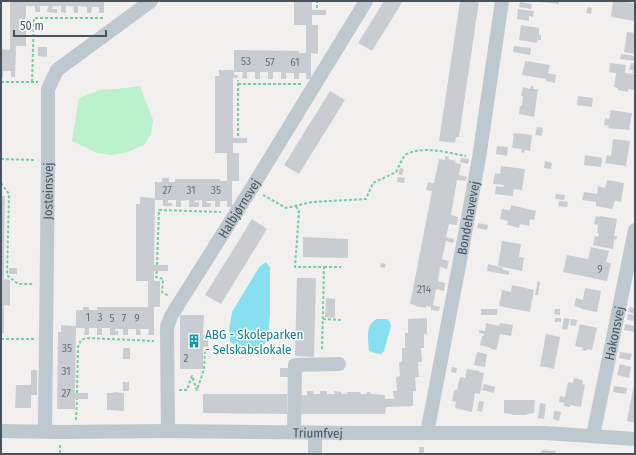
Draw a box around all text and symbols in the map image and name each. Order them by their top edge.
scale bar [14,12,106,38]
text: 50 m [20,19,44,33]
house number: 53 [241,55,251,68]
house number: 57 [265,56,275,69]
house number: 61 [290,56,300,69]
street label: Josteinsvej [40,162,55,220]
street label: Halbjørnsvej [215,176,263,241]
street label: Bondehavevej [454,180,482,256]
house number: 27 [162,184,172,197]
house number: 31 [187,184,196,197]
house number: 35 [211,184,221,197]
house number: 9 [597,263,603,276]
house number: 214 [417,283,432,296]
street label: Hakonsvej [601,305,627,361]
house number: 1 [86,311,90,324]
house number: 3 [98,311,103,324]
house number: 5 [109,312,115,325]
house number: 7 [122,312,127,325]
house number: 9 [134,312,140,325]
place label: ABG - Skoleparken - Selskabslokale [205,327,303,357]
building icon: ABG - Skoleparken - Selskabslokale [186,333,202,349]
house number: 35 [62,342,72,355]
house number: 2 [184,352,189,365]
house number: 31 [62,365,71,378]
house number: 27 [61,387,71,400]
street label: Triumfvej [293,425,343,440]

